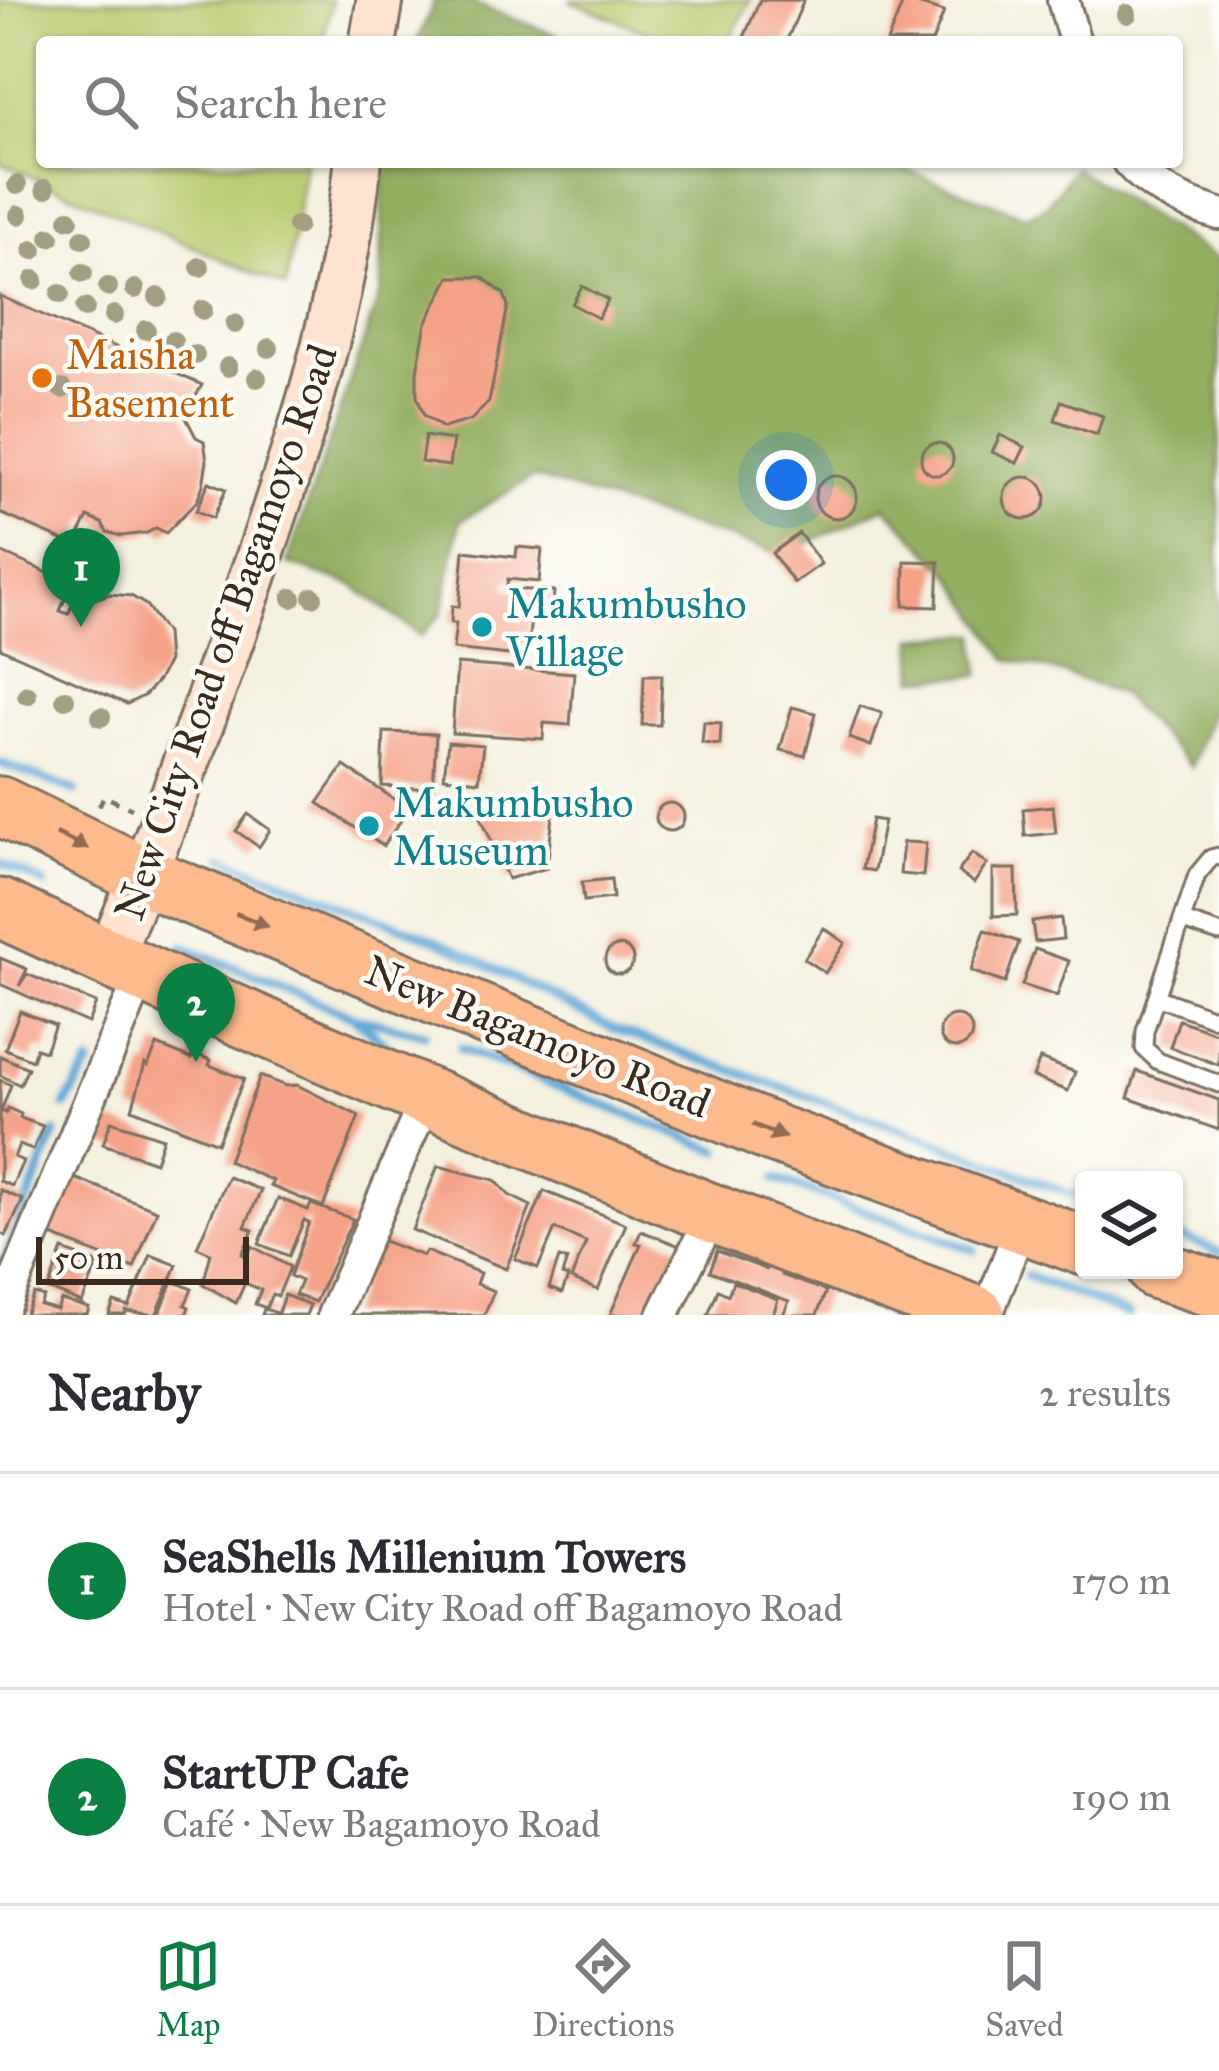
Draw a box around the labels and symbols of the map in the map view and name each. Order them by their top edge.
place label: Maisha Basement [66,329,235,429]
street label: New City Road off Bagamoyo Road [103,338,349,927]
marker: Maisha Basement [29,365,55,391]
your location [756,450,816,510]
pin: 1 [42,528,120,627]
place label: Makumbusho Village [505,578,747,678]
marker: Makumbusho Village [469,614,495,640]
place label: Makumbusho Museum [393,777,634,877]
marker: Makumbusho Museum [356,813,382,839]
one-way arrow [55,831,90,851]
one-way arrow [235,911,271,930]
street label: New Bagamoyo Road [358,944,718,1130]
pin: 2 [157,963,235,1062]
one-way arrow [751,1122,787,1141]
scale bar [36,1231,249,1284]

